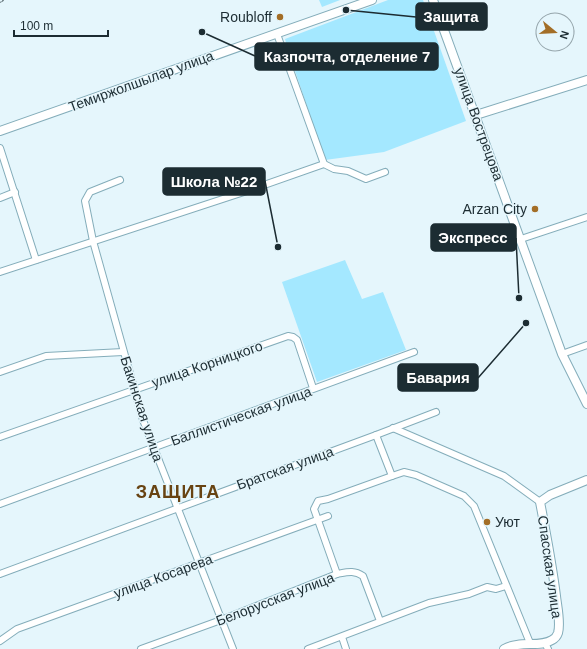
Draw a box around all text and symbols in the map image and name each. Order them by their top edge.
callout: Защита [416,3,487,30]
text: Защита [423,8,479,25]
place label: Roubloff [220,9,272,25]
scale bar [14,12,108,38]
marker: Roubloff [275,12,285,22]
north arrow [535,12,575,52]
text: 100 m [20,19,53,33]
text: N [558,29,571,41]
callout: Казпочта, отделение 7 [255,43,438,70]
street label: Темиржолшылар улица [66,47,216,115]
text: Казпочта, отделение 7 [264,48,430,65]
street label: улица Вострецова [451,65,507,183]
callout: Школа №22 [163,168,265,195]
text: Школа №22 [171,173,257,190]
place label: Arzan City [462,201,527,217]
marker: Arzan City [530,204,540,214]
callout: Экспресс [431,224,516,251]
text: Экспресс [438,229,508,246]
street label: улица Корницкого [149,337,265,391]
street label: Бакинская улица [117,354,167,464]
callout: Бавария [398,364,478,391]
text: Бавария [406,369,470,386]
street label: Баллистическая улица [168,383,314,449]
street label: Братская улица [234,443,336,493]
district label: ЗАЩИТА [136,482,220,502]
place label: Уют [495,514,520,530]
street label: Спасская улица [535,515,565,620]
marker: Уют [482,517,492,527]
street label: улица Косарева [112,551,215,601]
street label: Белорусская улица [214,569,337,629]

